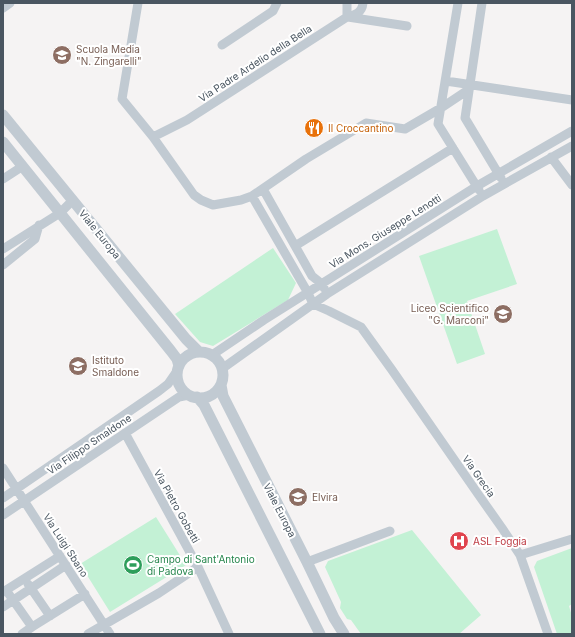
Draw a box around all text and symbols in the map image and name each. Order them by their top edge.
street label: Via Padre Ardelio della Bella [196,22,314,104]
place label: Scuola Media "N. Zingarelli" [76,43,142,67]
school or university icon: Scuola Media "N. Zingarelli" [51,44,73,66]
restaurant icon: Il Croccantino [303,117,325,139]
place label: Il Croccantino [328,122,393,134]
street label: Via Mons. Giuseppe Lenotti [327,192,443,270]
street label: Viale Europa [77,207,123,261]
place label: Liceo Scientifico "G. Marconi" [411,302,489,326]
school or university icon: Liceo Scientifico "G. Marconi" [492,303,514,325]
place label: Istituto Smaldone [92,354,139,378]
school or university icon: Istituto Smaldone [67,355,89,377]
street label: Via Filippo Smaldone [45,411,134,477]
street label: Via Grecia [460,453,498,499]
street label: Via Pietro Gobetti [152,467,202,545]
street label: Viale Europa [261,481,299,539]
school or university icon: Elvira [287,486,309,508]
place label: Elvira [312,491,338,503]
street label: Via Luigi Sbano [41,511,91,579]
hospital icon: ASL Foggia [448,530,470,552]
place label: ASL Foggia [473,535,527,547]
place label: Campo di Sant'Antonio di Padova [147,553,255,577]
sports icon: Campo di Sant'Antonio di Padova [122,554,144,576]

